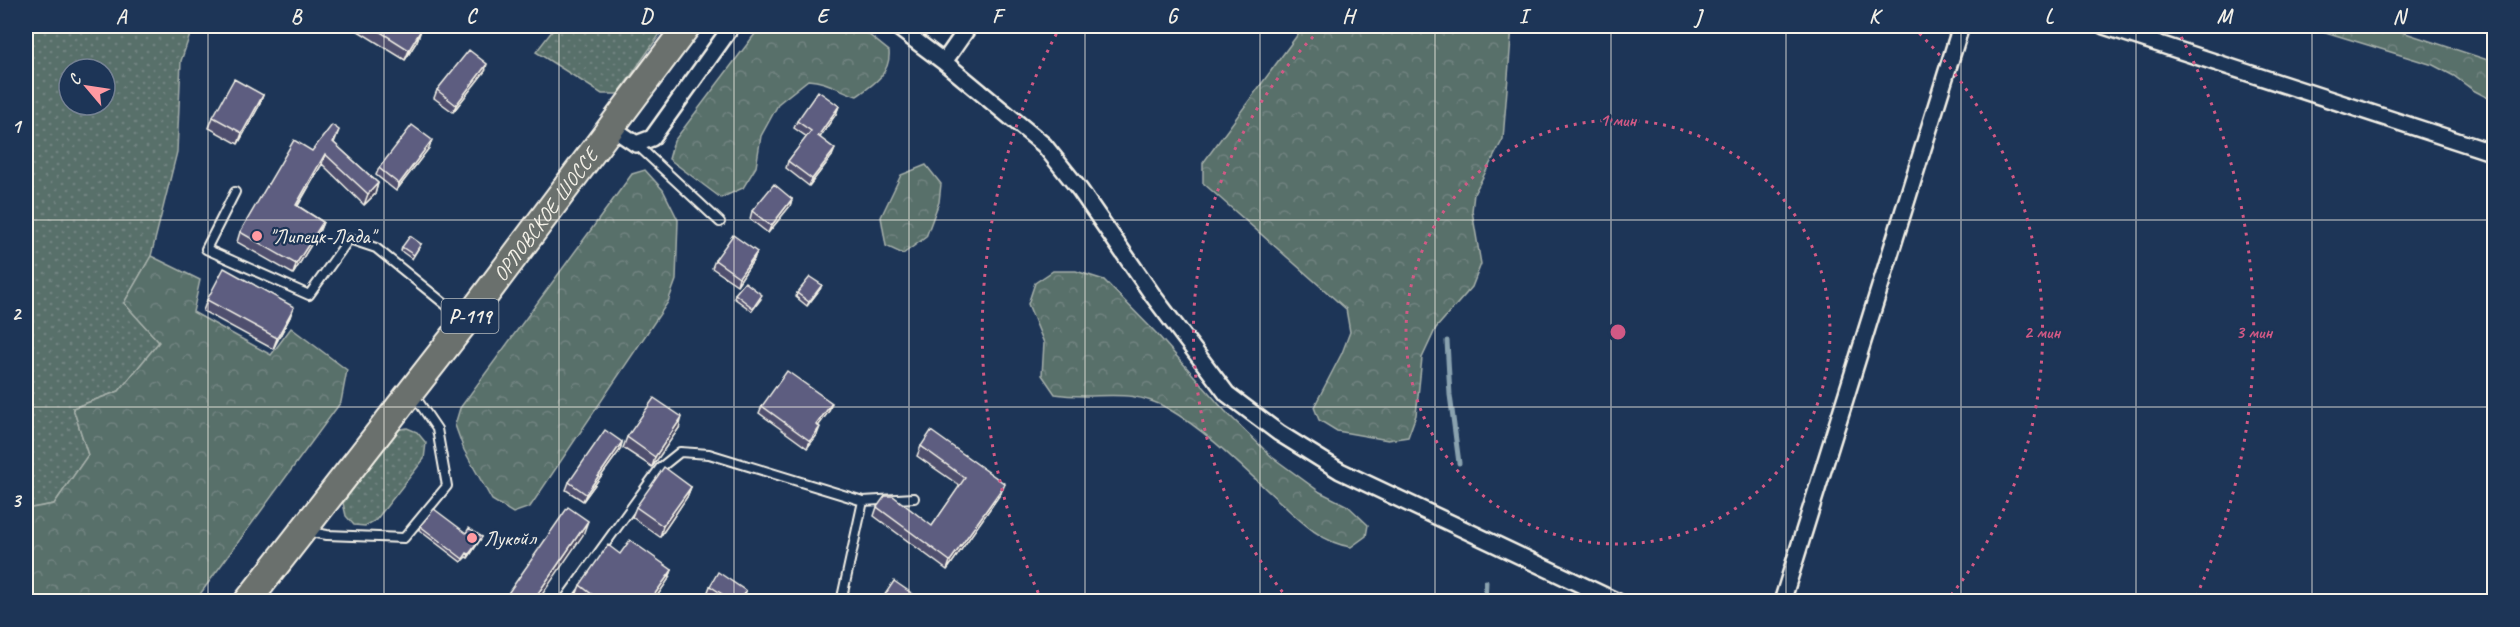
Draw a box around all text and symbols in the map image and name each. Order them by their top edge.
text: A [116,4,128,29]
text: B [291,4,303,29]
text: C [466,4,478,29]
text: D [640,4,654,29]
text: E [817,4,831,29]
text: F [992,4,1006,29]
text: G [1167,4,1180,29]
text: H [1342,4,1357,29]
text: I [1519,4,1532,29]
text: J [1693,4,1705,29]
text: K [1869,4,1883,29]
text: L [2045,4,2055,29]
text: M [2217,4,2234,29]
text: N [2393,4,2409,29]
north arrow [57,57,117,117]
text: С [64,70,86,88]
text: 1 мин [1600,109,1637,131]
text: 1 [12,114,23,139]
street label: ОРЛОВСКОЕ ШОССЕ [487,141,605,286]
place label: "Липецк-Лада" [269,223,379,249]
marker: "Липецк-Лада" [250,229,264,243]
road number: Р-119 [442,299,498,333]
text: 2 [12,301,23,326]
text: 2 мин [2024,321,2061,343]
text: 3 мин [2236,321,2273,343]
centre of rings [1608,322,1628,342]
text: 3 [12,488,23,513]
place label: Лукойл [484,525,537,551]
marker: Лукойл [465,531,479,545]

